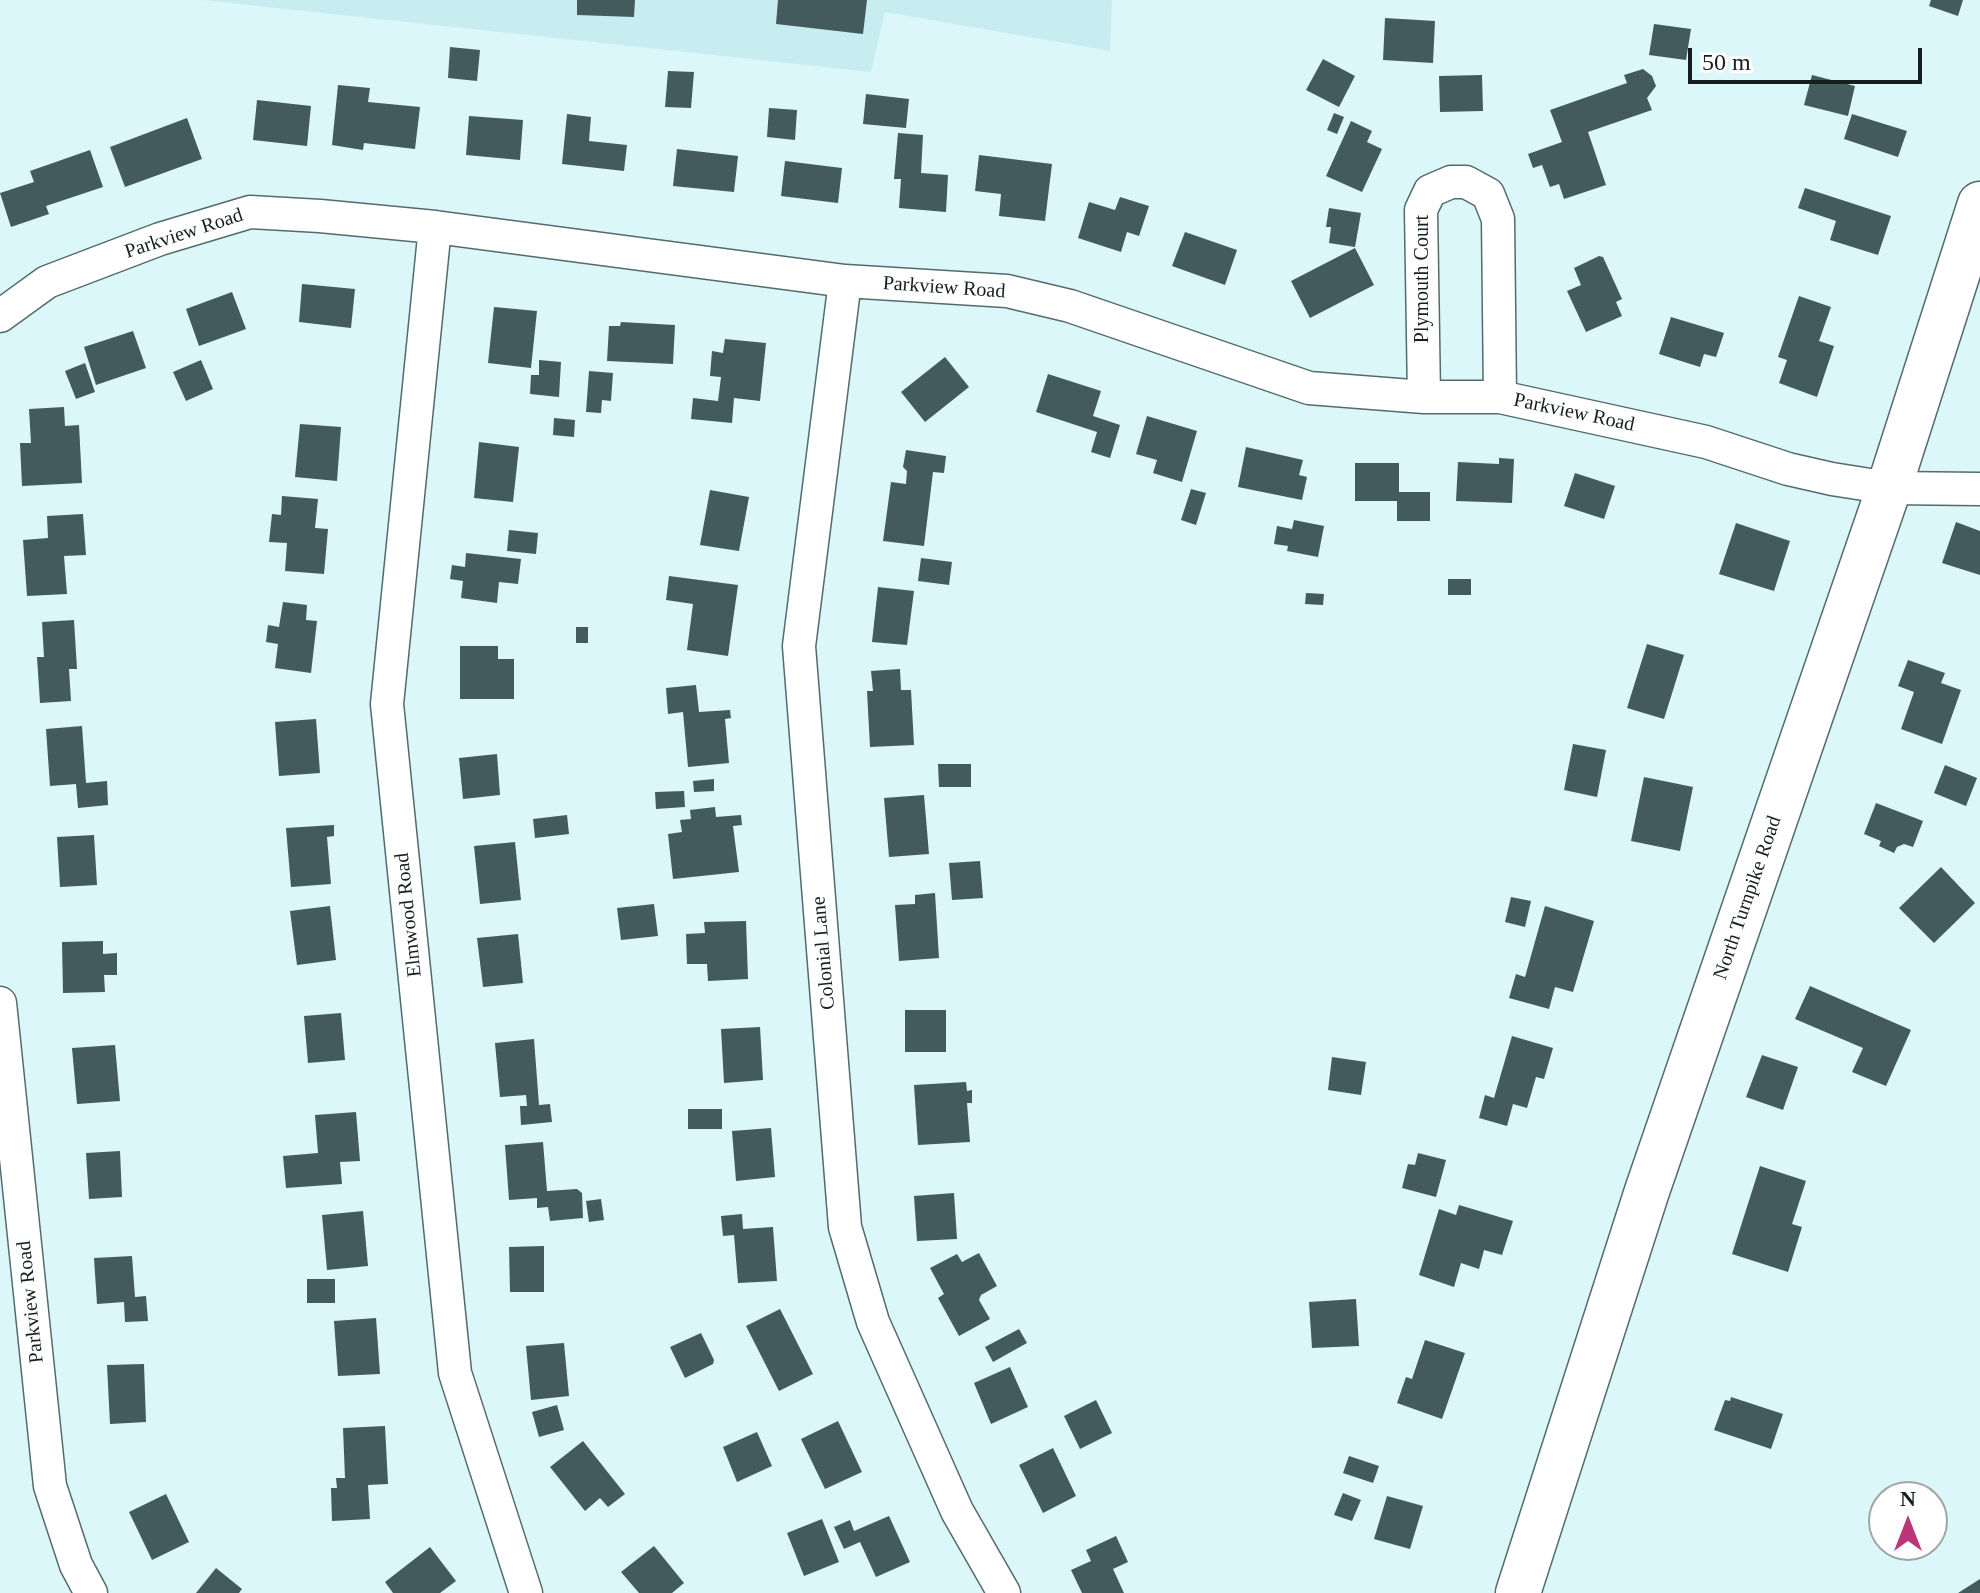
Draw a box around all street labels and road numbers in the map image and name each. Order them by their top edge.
street label: Parkview Road [122,204,246,264]
street label: Plymouth Court [1411,215,1435,343]
street label: Parkview Road [882,272,1006,304]
street label: Parkview Road [1511,389,1637,437]
street label: North Turnpike Road [1709,813,1787,983]
street label: Elmwood Road [391,852,427,978]
street label: Colonial Lane [807,895,841,1011]
street label: Parkview Road [13,1240,49,1364]

